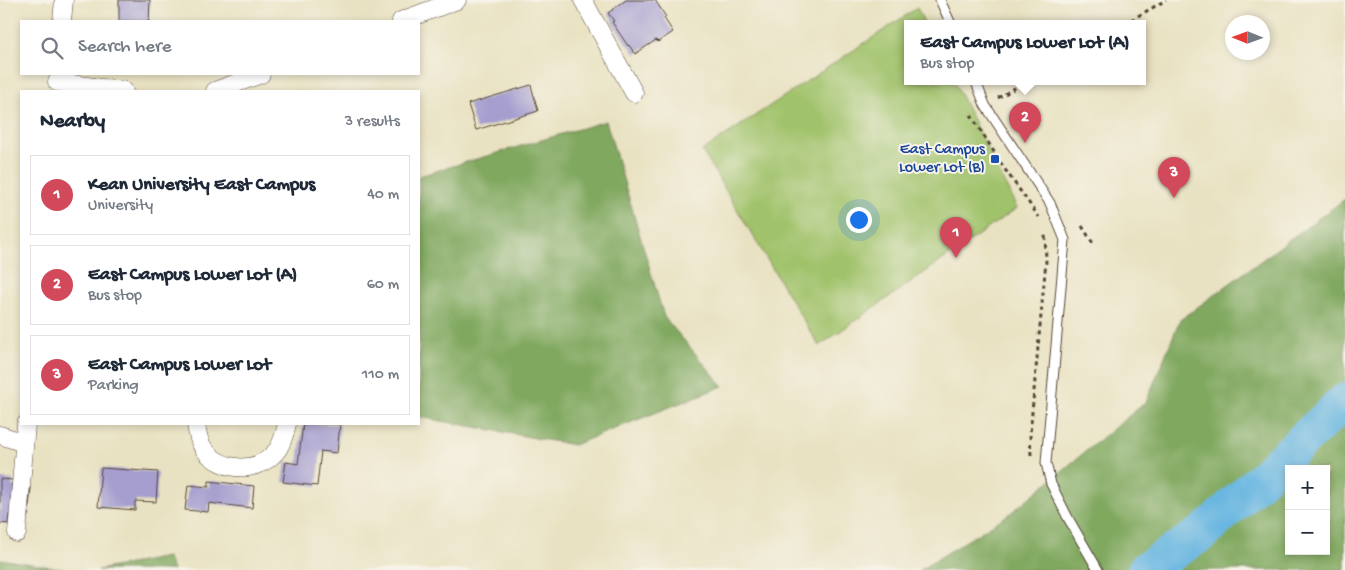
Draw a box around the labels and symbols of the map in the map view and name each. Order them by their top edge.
north arrow [1225,15,1270,60]
pin: 2 [1009,102,1041,143]
place label: East Campus Lower Lot (B) [899,141,986,178]
marker: East Campus Lower Lot (B) [989,153,1001,165]
pin: 3 [1158,157,1190,198]
your location [846,207,872,233]
pin: 1 [940,217,972,258]

